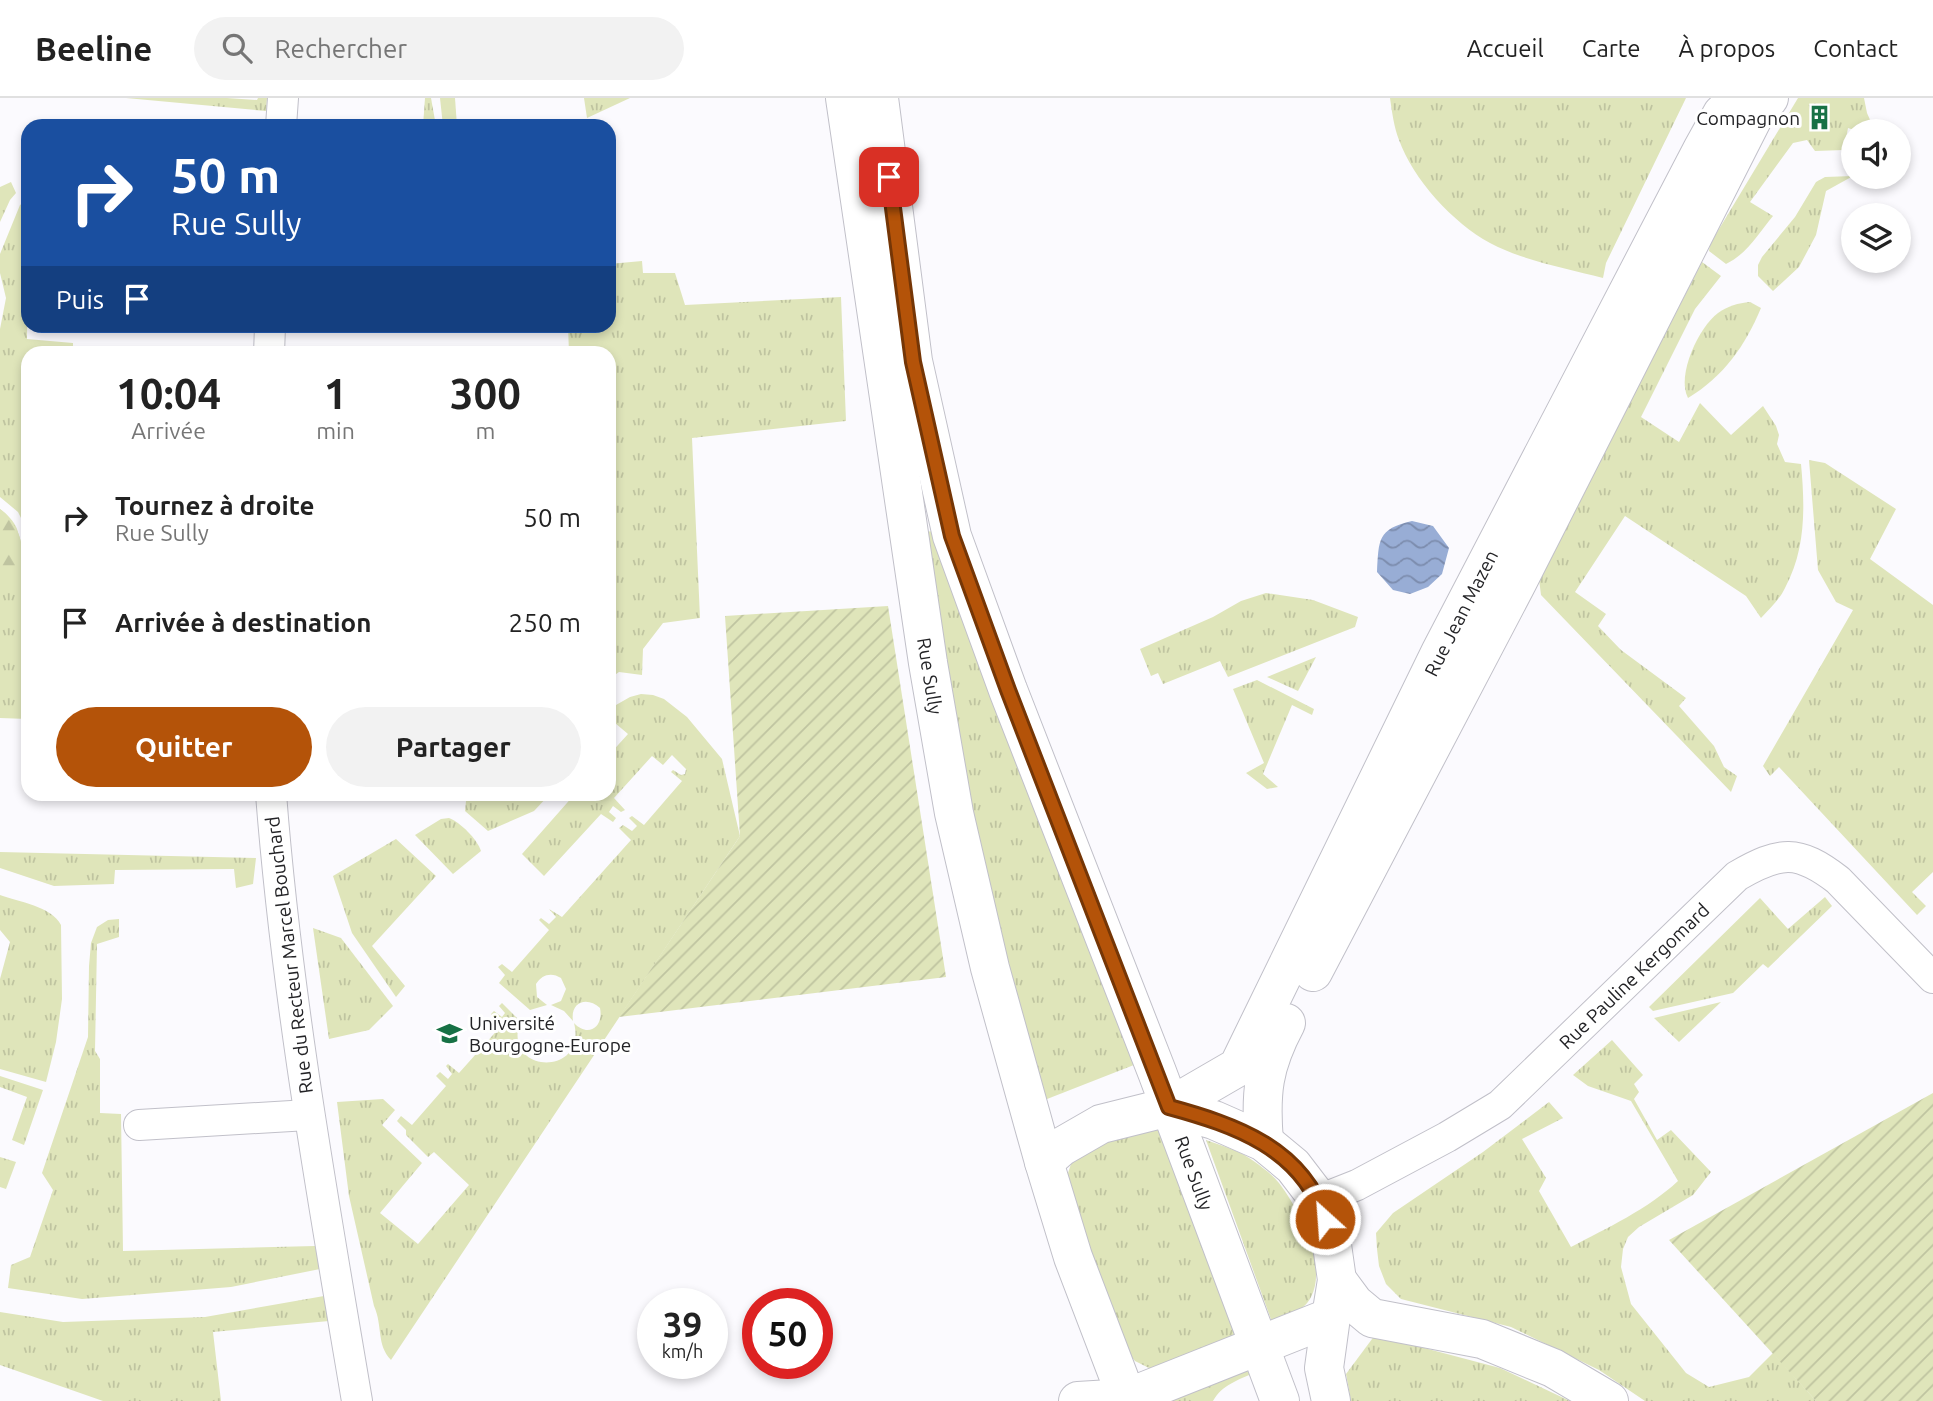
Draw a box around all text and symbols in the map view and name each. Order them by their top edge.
search box [194,17,684,80]
icon: search [218,29,256,67]
text: Beeline [35,30,152,67]
text: Rechercher [274,34,407,63]
text: Accueil [1467,35,1544,62]
text: Carte [1582,35,1641,62]
text: À propos [1679,35,1775,62]
text: Contact [1813,35,1898,62]
building icon: Compagnon [1806,104,1834,132]
place label: Compagnon [1696,107,1800,129]
map controls [1841,119,1911,273]
button: sound [1841,119,1911,189]
icon: right [56,147,147,238]
text: 50 m [171,147,280,202]
pin [859,147,919,207]
icon: arrive [870,158,908,196]
button: layers [1841,203,1911,273]
text: Rue Sully [171,205,301,241]
icon: arrive [118,280,156,318]
text: Puis [56,285,104,314]
text: 10:04 [116,370,221,417]
text: 1 [324,370,347,417]
text: 300 [450,370,521,417]
text: Arrivée [131,418,206,443]
text: min [316,418,355,443]
text: m [475,418,495,443]
text: Tournez à droite [115,491,314,520]
icon: right [56,499,94,537]
text: 50 m [523,503,581,532]
text: Rue Sully [115,520,209,545]
street label: Rue Jean Mazen [1420,546,1502,680]
icon: arrive [56,604,94,642]
text: Arrivée à destination [115,608,371,637]
text: 250 m [509,608,581,637]
street label: Rue Sully [913,636,947,716]
button: Quitter [56,707,312,787]
button: Partager [326,707,581,787]
street label: Rue du Recteur Marcel Bouchard [261,815,317,1095]
street label: Rue Pauline Kergomard [1554,899,1714,1053]
place label: Université Bourgogne-Europe [469,1012,631,1056]
school or university icon: Université Bourgogne-Europe [435,1020,463,1048]
street label: Rue Sully [1170,1133,1218,1213]
position arrow [1288,1182,1362,1256]
speed limit sign: 50 [742,1288,833,1379]
text: 39 [663,1304,702,1344]
text: km/h [662,1341,703,1361]

